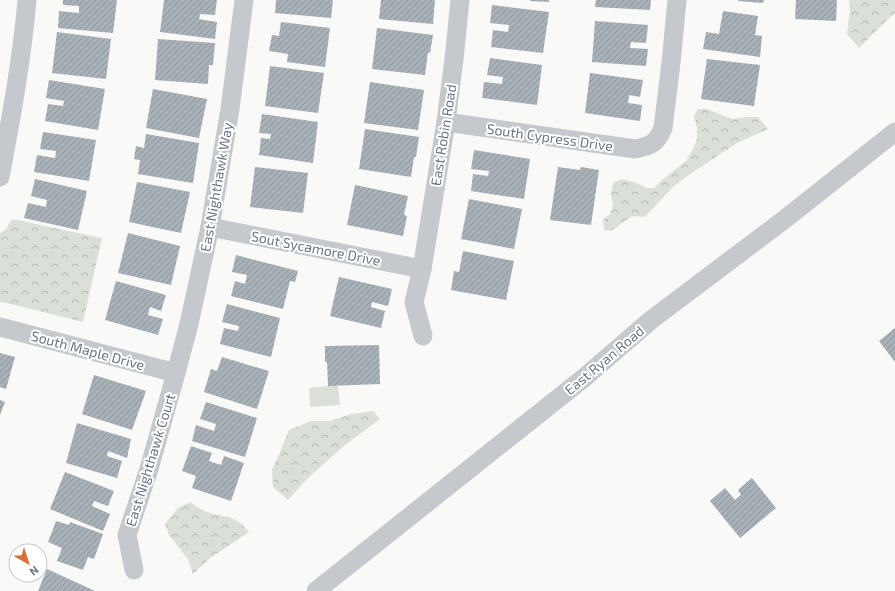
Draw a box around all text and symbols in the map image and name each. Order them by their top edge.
street label: East Robin Road [427,83,459,187]
street label: East Nighthawk Way [196,120,236,253]
street label: South Cypress Drive [486,120,614,154]
street label: Sout Sycamore Drive [250,227,382,269]
street label: East Ryan Road [561,322,647,398]
street label: South Maple Drive [30,327,146,373]
street label: East Nighthawk Court [122,392,178,528]
north arrow [8,543,48,583]
text: N [27,564,42,579]

